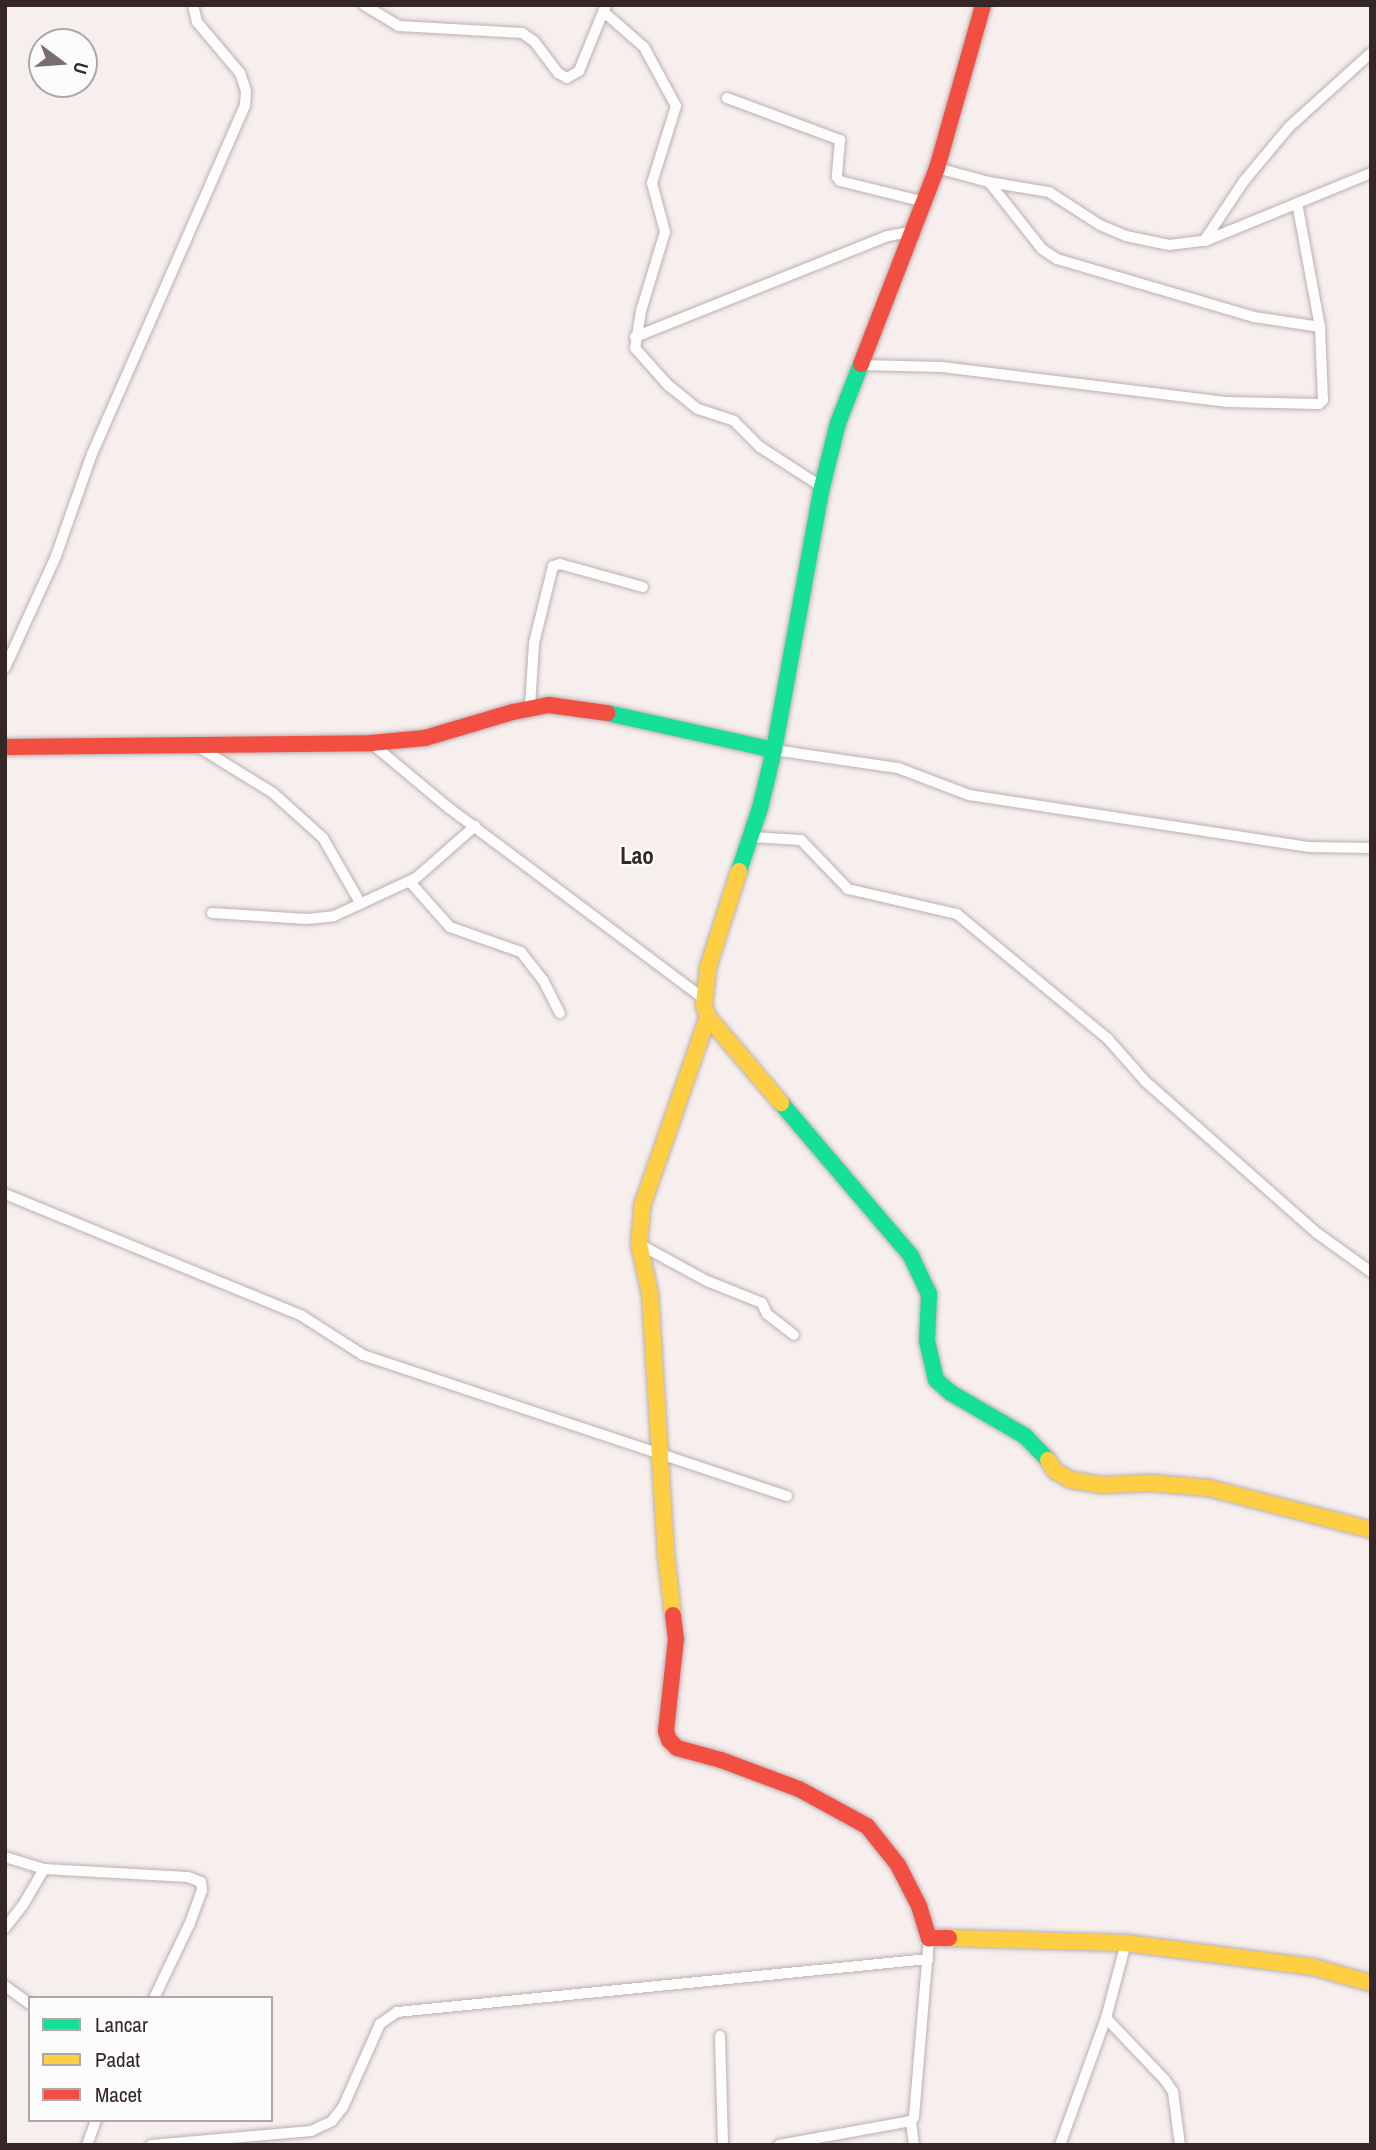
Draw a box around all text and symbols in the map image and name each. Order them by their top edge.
north arrow [28,28,98,98]
text: U [67,59,95,77]
district label: Lao [620,842,654,870]
legend [28,1996,273,2122]
text: Lancar [95,2010,148,2039]
text: Padat [95,2045,140,2074]
text: Macet [95,2080,142,2109]

